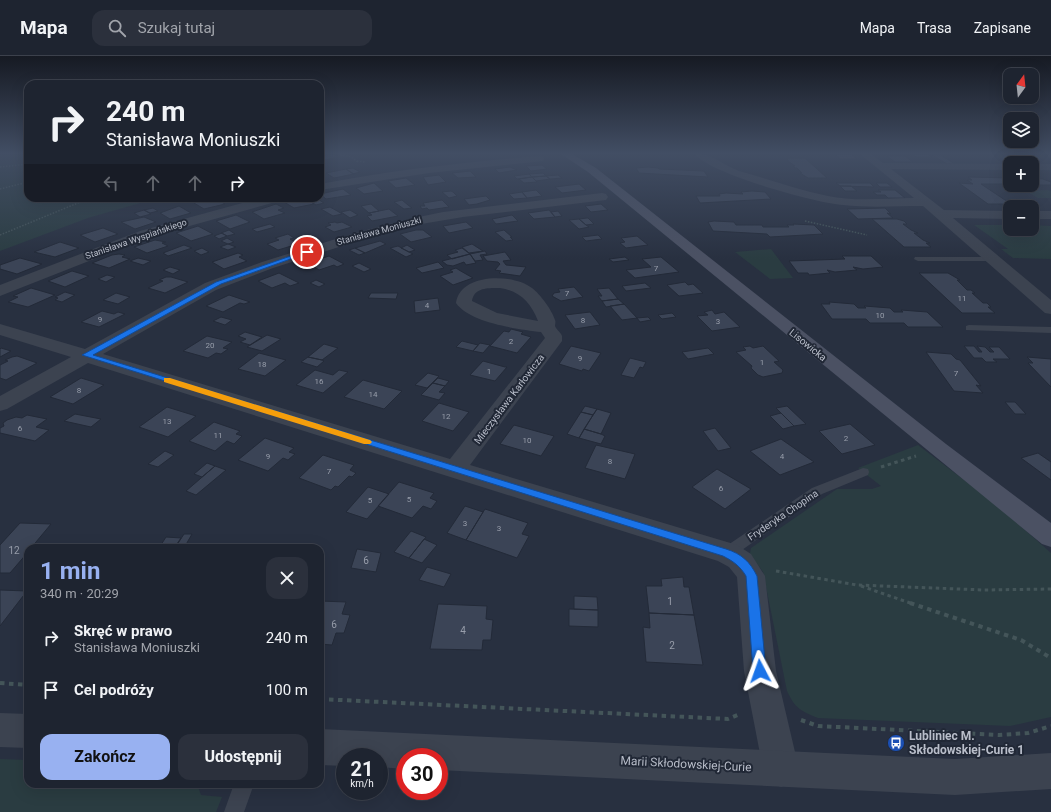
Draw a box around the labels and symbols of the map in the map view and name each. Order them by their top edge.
north arrow [1003,68,1039,104]
street label: Stanisława Moniuszki [336,215,422,247]
street label: Stanisława Wyspiańskiego [84,217,188,261]
pin [290,235,324,269]
house number: 7 [654,264,659,273]
house number: 7 [565,289,570,298]
house number: 11 [958,294,967,303]
house number: 4 [425,301,430,310]
house number: 10 [876,311,885,320]
house number: 9 [98,315,102,324]
house number: 8 [581,316,586,325]
house number: 3 [716,317,720,326]
street label: Lisowicka [787,327,829,363]
house number: 2 [509,337,514,346]
house number: 20 [206,341,215,350]
street label: Mieczysława Karłowicza [472,352,546,446]
house number: 9 [578,354,582,363]
house number: 1 [760,358,764,367]
house number: 18 [258,360,267,369]
house number: 1 [487,367,491,376]
house number: 7 [954,369,959,378]
house number: 16 [315,377,324,386]
house number: 8 [77,386,82,395]
house number: 14 [369,390,378,399]
house number: 12 [442,412,451,421]
house number: 13 [163,417,172,426]
house number: 6 [18,424,23,433]
house number: 11 [214,431,223,440]
house number: 2 [844,434,849,443]
house number: 10 [523,436,532,445]
house number: 9 [266,452,270,461]
house number: 4 [780,452,785,461]
house number: 8 [608,457,613,466]
house number: 7 [327,467,332,476]
house number: 6 [719,484,724,493]
street label: Fryderyka Chopina [746,487,820,543]
house number: 5 [407,495,412,504]
house number: 5 [368,496,373,505]
house number: 3 [463,519,467,528]
house number: 3 [497,524,501,533]
house number: 12 [8,545,20,556]
house number: 6 [363,555,369,566]
house number: 1 [667,596,673,607]
house number: 6 [331,619,337,630]
house number: 4 [460,625,466,636]
house number: 2 [669,640,675,651]
position arrow [739,650,781,692]
place label: Lubliniec M. Skłodowskiej-Curie 1 [909,729,1024,757]
bus stop icon: Lubliniec M. Skłodowskiej-Curie 1 [886,733,906,753]
speed limit sign: 30 [396,748,448,800]
street label: Marii Skłodowskiej-Curie [620,754,752,774]

